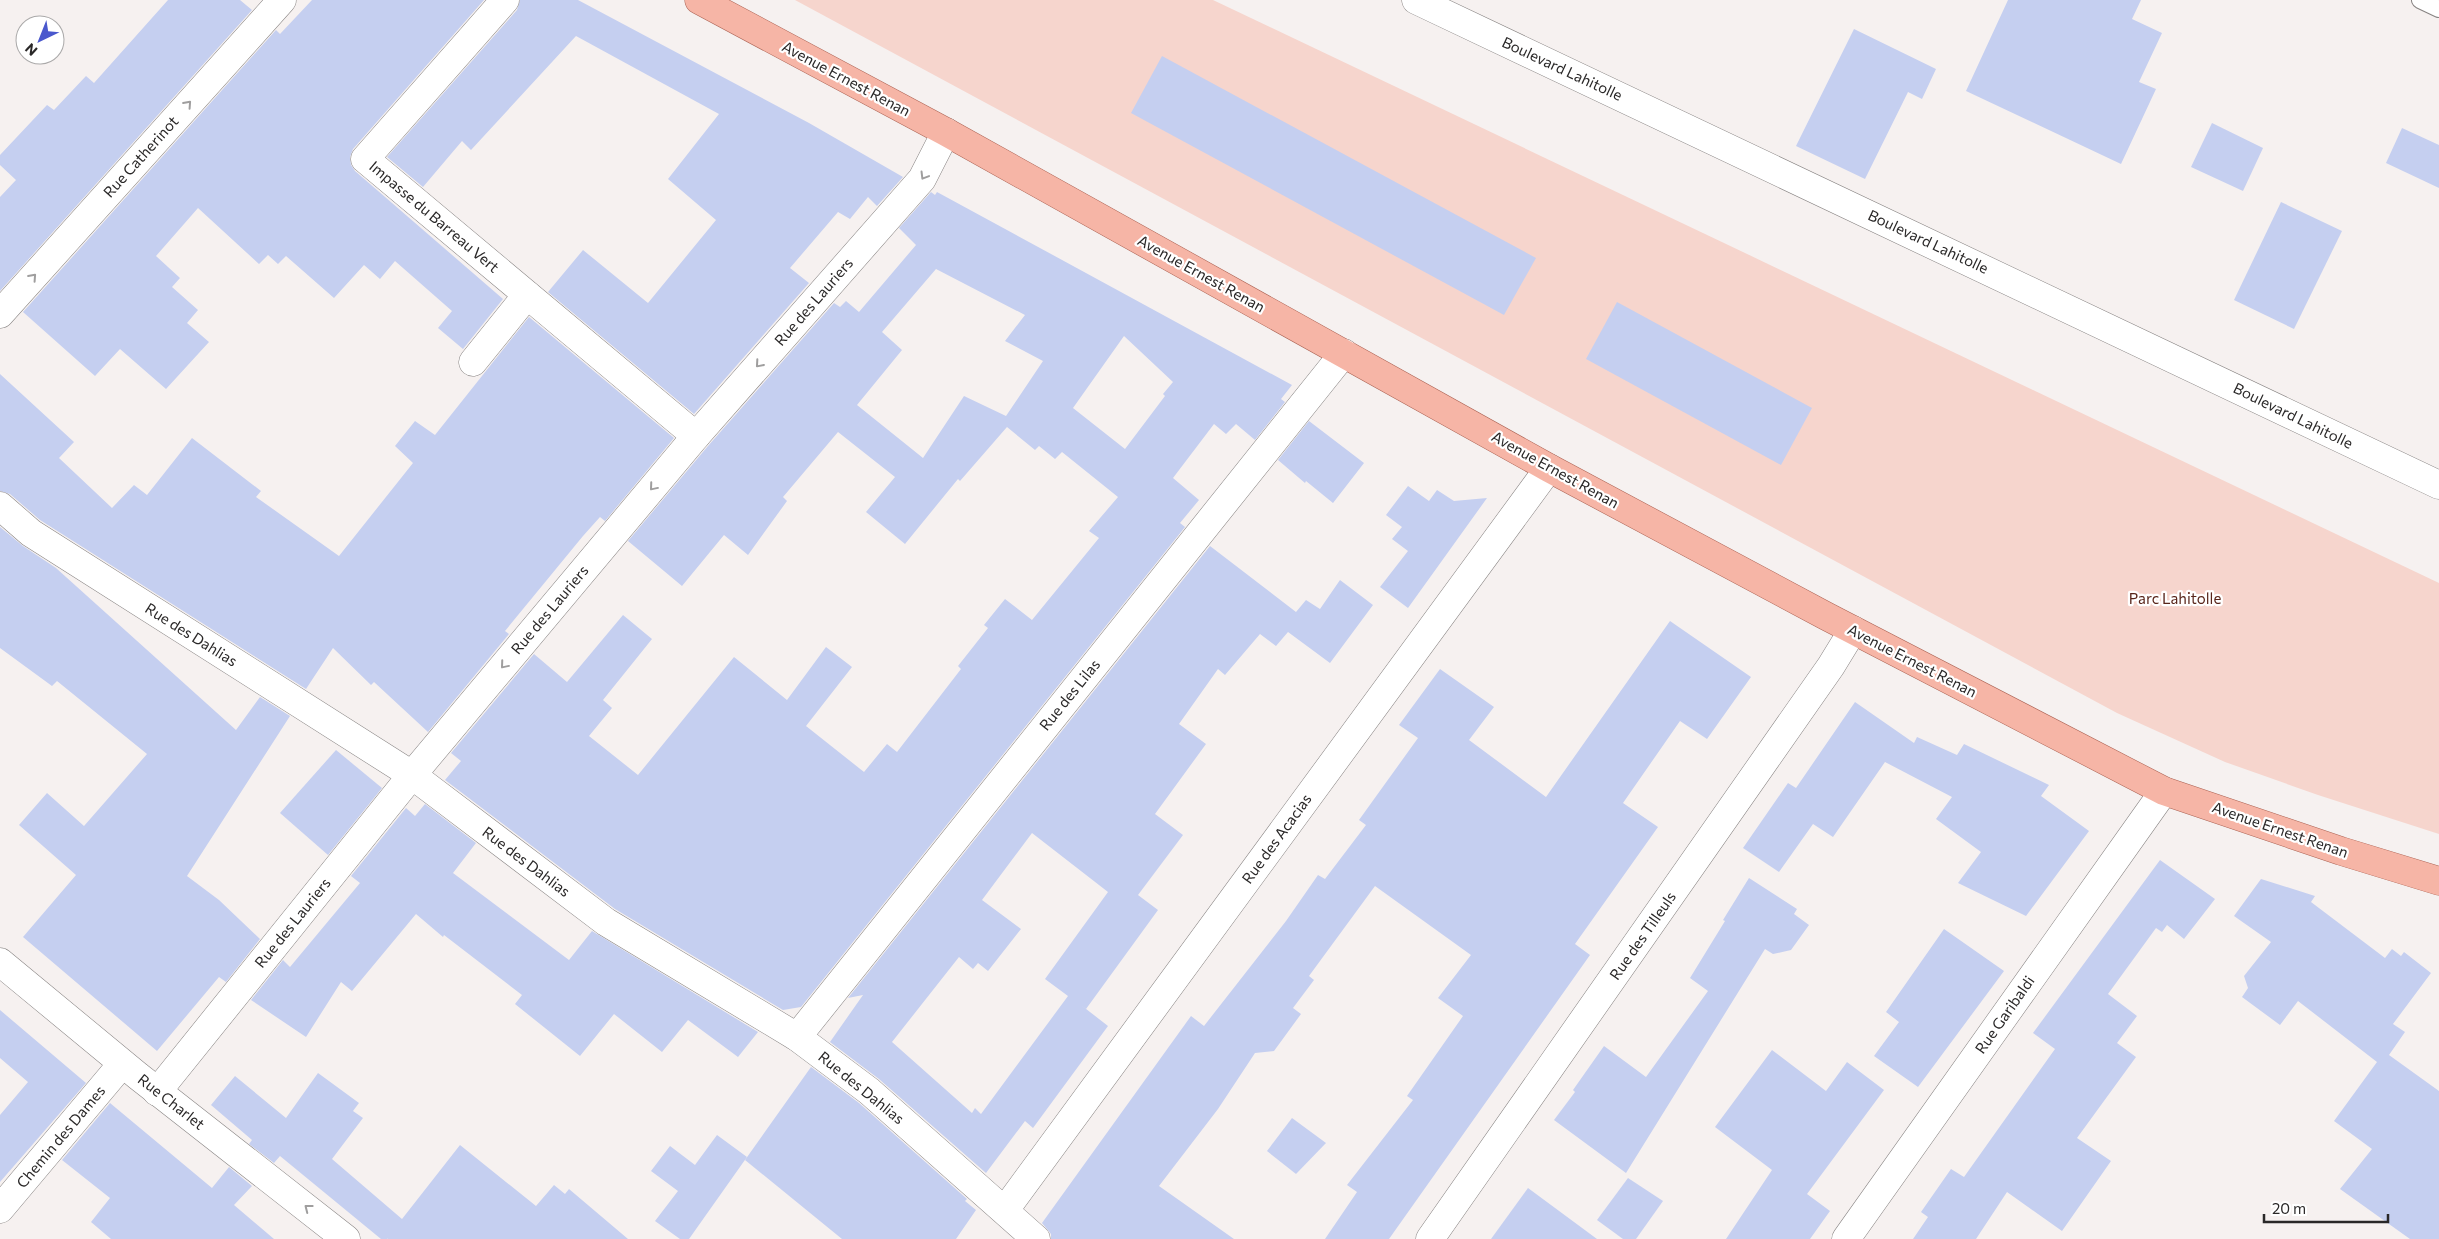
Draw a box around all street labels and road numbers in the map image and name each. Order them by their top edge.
street label: Boulevard Lahitolle [1499,32,1625,104]
street label: Avenue Ernest Renan [779,37,914,120]
street label: Rue Catherinot [99,112,182,201]
street label: Impasse du Barreau Vert [366,157,503,276]
street label: Boulevard Lahitolle [1865,205,1991,277]
street label: Avenue Ernest Renan [1135,231,1268,316]
street label: Rue des Lauriers [770,254,856,349]
street label: Boulevard Lahitolle [2231,378,2356,452]
street label: Avenue Ernest Renan [1489,427,1622,512]
street label: Rue des Lauriers [507,561,592,657]
street label: Rue des Dahlias [142,599,241,670]
street label: Avenue Ernest Renan [1845,620,1980,700]
street label: Rue des Lilas [1035,655,1103,734]
street label: Rue des Acacias [1238,790,1315,887]
street label: Avenue Ernest Renan [2210,797,2351,861]
street label: Rue des Dahlias [479,822,574,900]
street label: Rue des Lauriers [250,874,334,971]
street label: Rue des Tilleuls [1605,888,1679,983]
street label: Rue Garibaldi [1971,972,2038,1057]
street label: Rue des Dahlias [815,1047,908,1127]
street label: Rue Charlet [135,1070,209,1133]
street label: Chemin des Dames [12,1081,108,1191]

